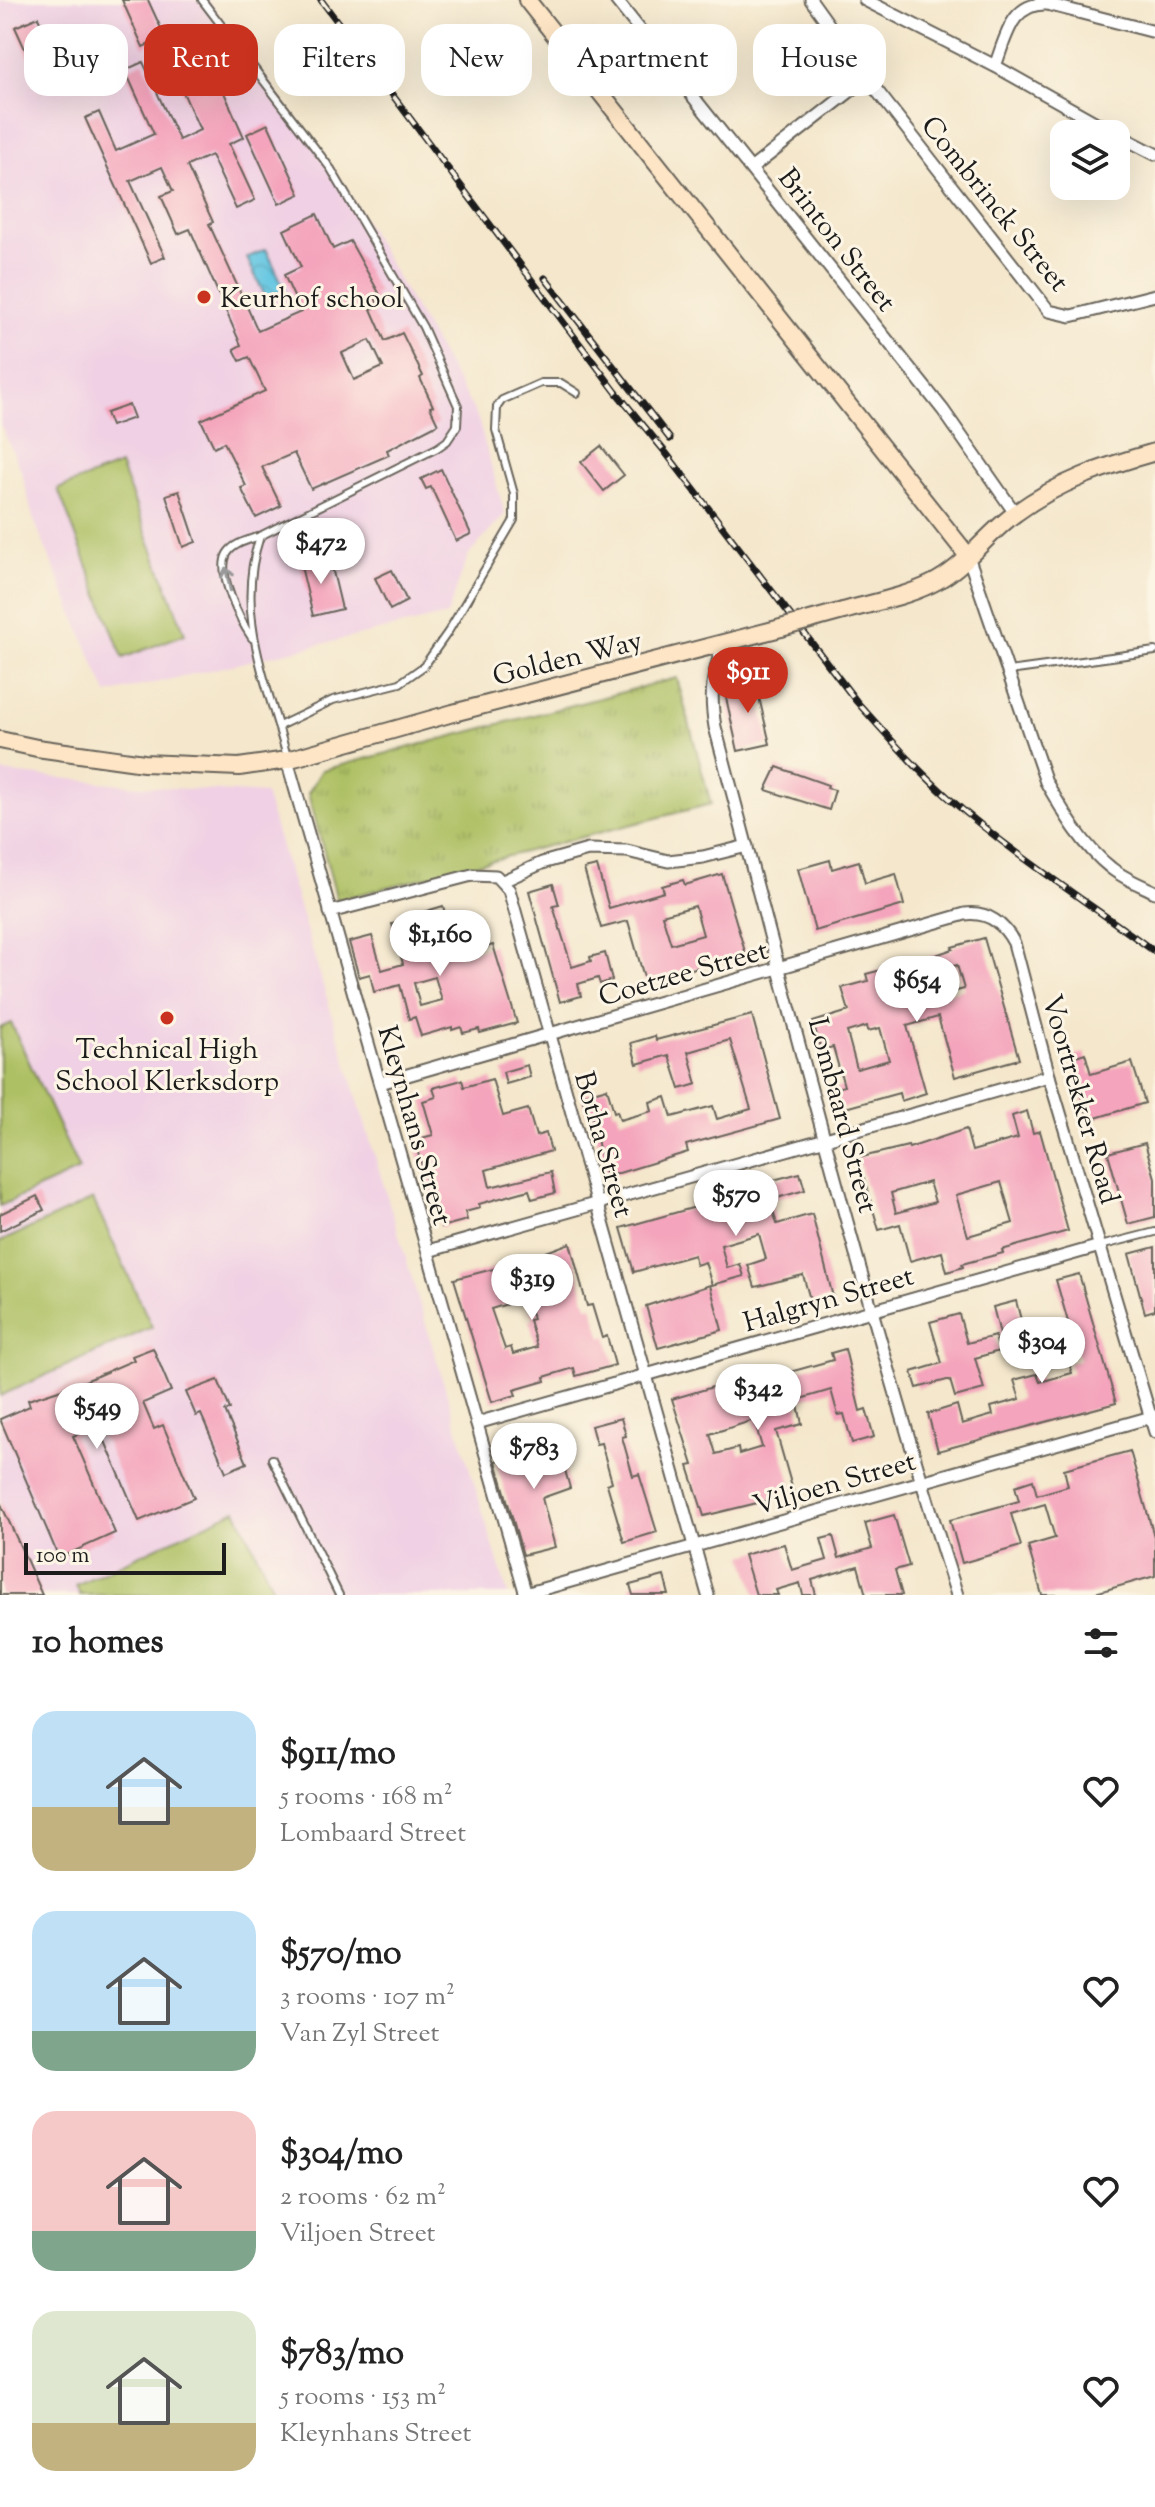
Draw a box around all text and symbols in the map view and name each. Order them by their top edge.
chip: Buy [24,24,128,96]
chip: Rent [144,24,258,96]
chip: Filters [274,24,405,96]
chip: New [421,24,532,96]
chip: Apartment [548,24,737,96]
chip: House [753,24,886,96]
street label: Combrinck Street [910,108,1077,302]
map controls [1050,120,1130,200]
button: layers [1050,120,1130,200]
street label: Brinton Street [767,161,905,321]
place label: Keurhof school [220,280,404,320]
marker: Keurhof school [195,288,213,306]
pin: $472 [274,518,368,586]
text: $472 [295,525,347,562]
one-way arrow [220,567,235,593]
street label: Golden Way [489,622,647,698]
pin: $911 [701,647,795,715]
text: $911 [726,654,770,691]
pin: $1,160 [375,910,505,978]
text: $1,160 [408,917,472,954]
street label: Coetzee Street [594,931,774,1018]
pin: $654 [870,956,964,1024]
text: $654 [893,963,941,1000]
street label: Voortrekker Road [1030,990,1128,1210]
marker: Technical High School Klerksdorp [158,1009,176,1027]
street label: Lombaard Street [796,1014,886,1218]
street label: Kleynhans Street [365,1021,461,1231]
place label: Technical High School Klerksdorp [55,1031,279,1103]
street label: Botha Street [562,1067,642,1223]
pin: $570 [689,1170,783,1238]
text: $570 [711,1177,761,1214]
pin: $319 [485,1254,579,1322]
street label: Halgryn Street [739,1257,919,1344]
text: $319 [509,1261,555,1298]
pin: $304 [995,1317,1089,1385]
text: $304 [1017,1324,1067,1361]
pin: $342 [711,1364,805,1432]
text: $342 [733,1371,783,1408]
pin: $549 [50,1383,144,1451]
text: $549 [73,1390,121,1427]
pin: $783 [487,1423,581,1491]
text: $783 [509,1430,559,1467]
street label: Viljoen Street [749,1442,921,1527]
scale bar [24,1539,226,1575]
text: 100 m [36,1541,89,1573]
text: 10 homes [32,1619,164,1668]
icon: filters [1079,1621,1123,1665]
text: $911/mo [280,1730,396,1779]
icon: home [96,1743,192,1839]
icon: heart [1079,1769,1123,1813]
text: 5 rooms · 168 m² [280,1779,453,1816]
text: Lombaard Street [280,1816,466,1853]
text: $570/mo [280,1930,402,1979]
icon: home [96,1943,192,2039]
icon: heart [1079,1969,1123,2013]
text: 3 rooms · 107 m² [280,1979,455,2016]
text: Van Zyl Street [280,2016,439,2053]
text: $304/mo [280,2130,403,2179]
icon: home [96,2143,192,2239]
icon: heart [1079,2169,1123,2213]
text: 2 rooms · 62 m² [280,2179,446,2216]
text: Viljoen Street [280,2216,436,2253]
text: $783/mo [280,2330,404,2379]
icon: home [96,2343,192,2439]
icon: heart [1079,2369,1123,2413]
text: 5 rooms · 153 m² [280,2379,446,2416]
text: Kleynhans Street [280,2416,471,2453]

